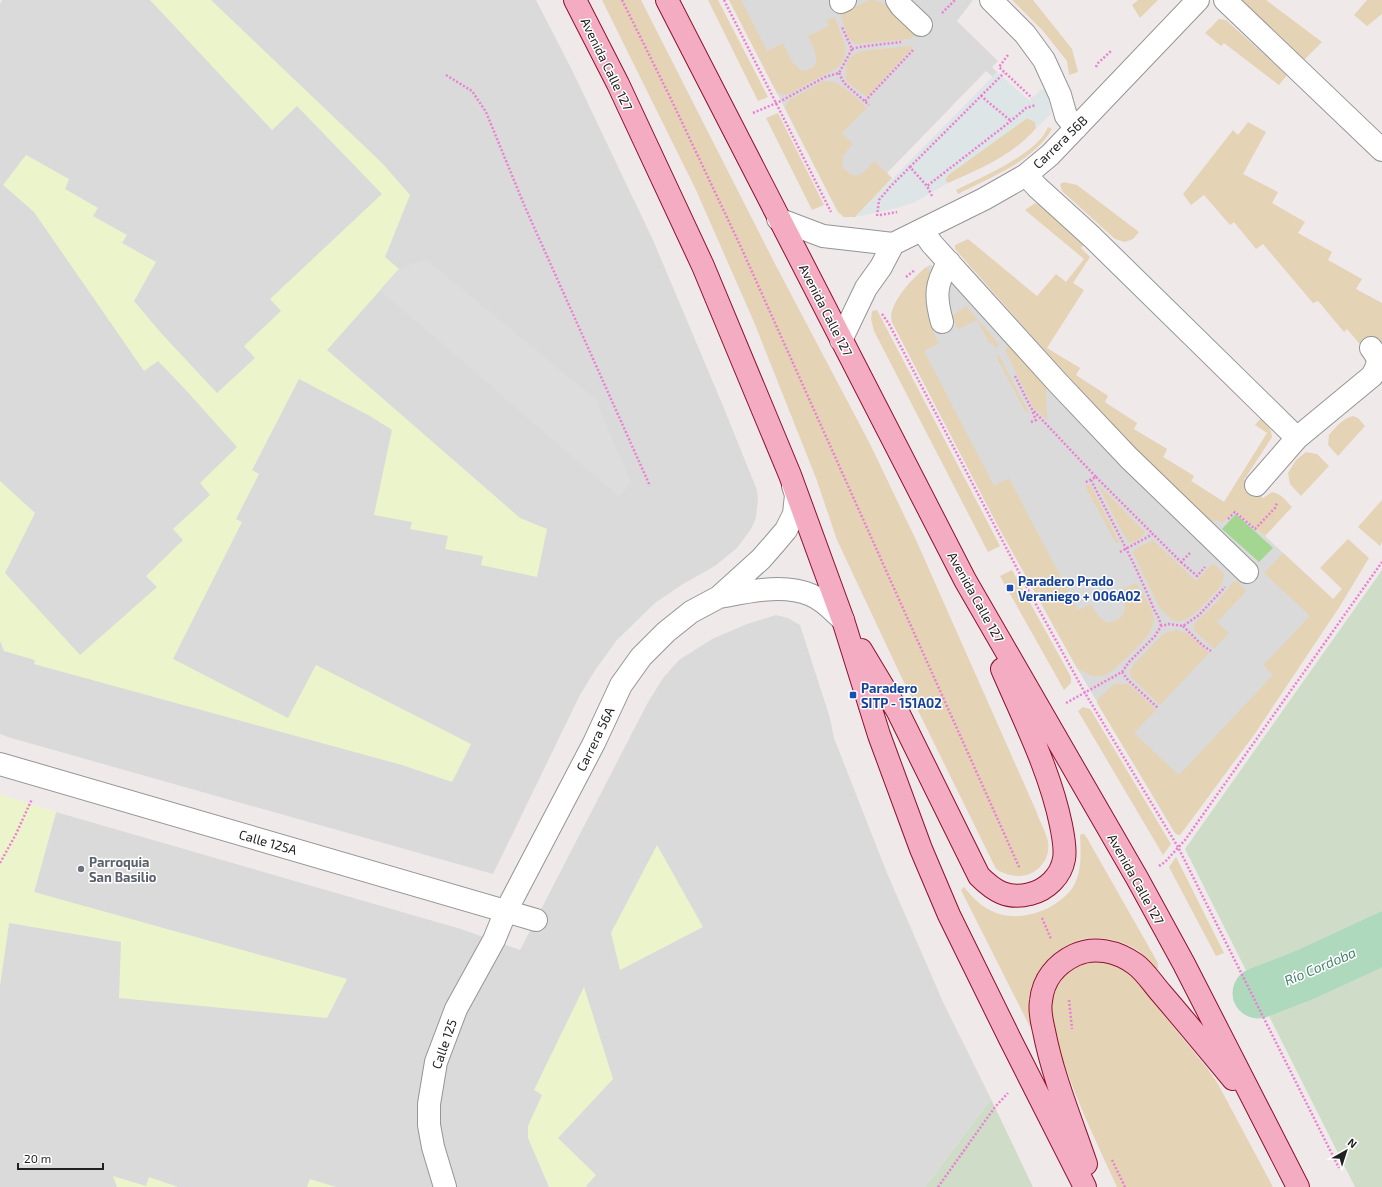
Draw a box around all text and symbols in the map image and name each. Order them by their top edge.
street label: Avenida Calle 127 [578,15,637,113]
street label: Carrera 56B [1029,112,1091,172]
street label: Avenida Calle 127 [796,261,856,359]
street label: Avenida Calle 127 [944,549,1008,645]
place label: Paradero Prado Veraniego + 006A02 [1018,573,1141,604]
marker: Paradero Prado Veraniego + 006A02 [1005,583,1015,593]
place label: Paradero SITP - 151A02 [861,680,942,711]
marker: Paradero SITP - 151A02 [848,690,858,700]
street label: Carrera 56A [573,704,617,774]
street label: Calle 125A [237,826,299,858]
street label: Avenida Calle 127 [1104,831,1168,927]
place label: Parroquia San Basilio [89,854,157,885]
marker: Parroquia San Basilio [76,864,86,874]
water label: Río Cordoba [1282,943,1358,989]
street label: Calle 125 [428,1017,460,1071]
north arrow [1326,1131,1366,1171]
text: N [1345,1135,1360,1150]
scale bar [18,1145,103,1171]
text: 20 m [24,1151,51,1165]

